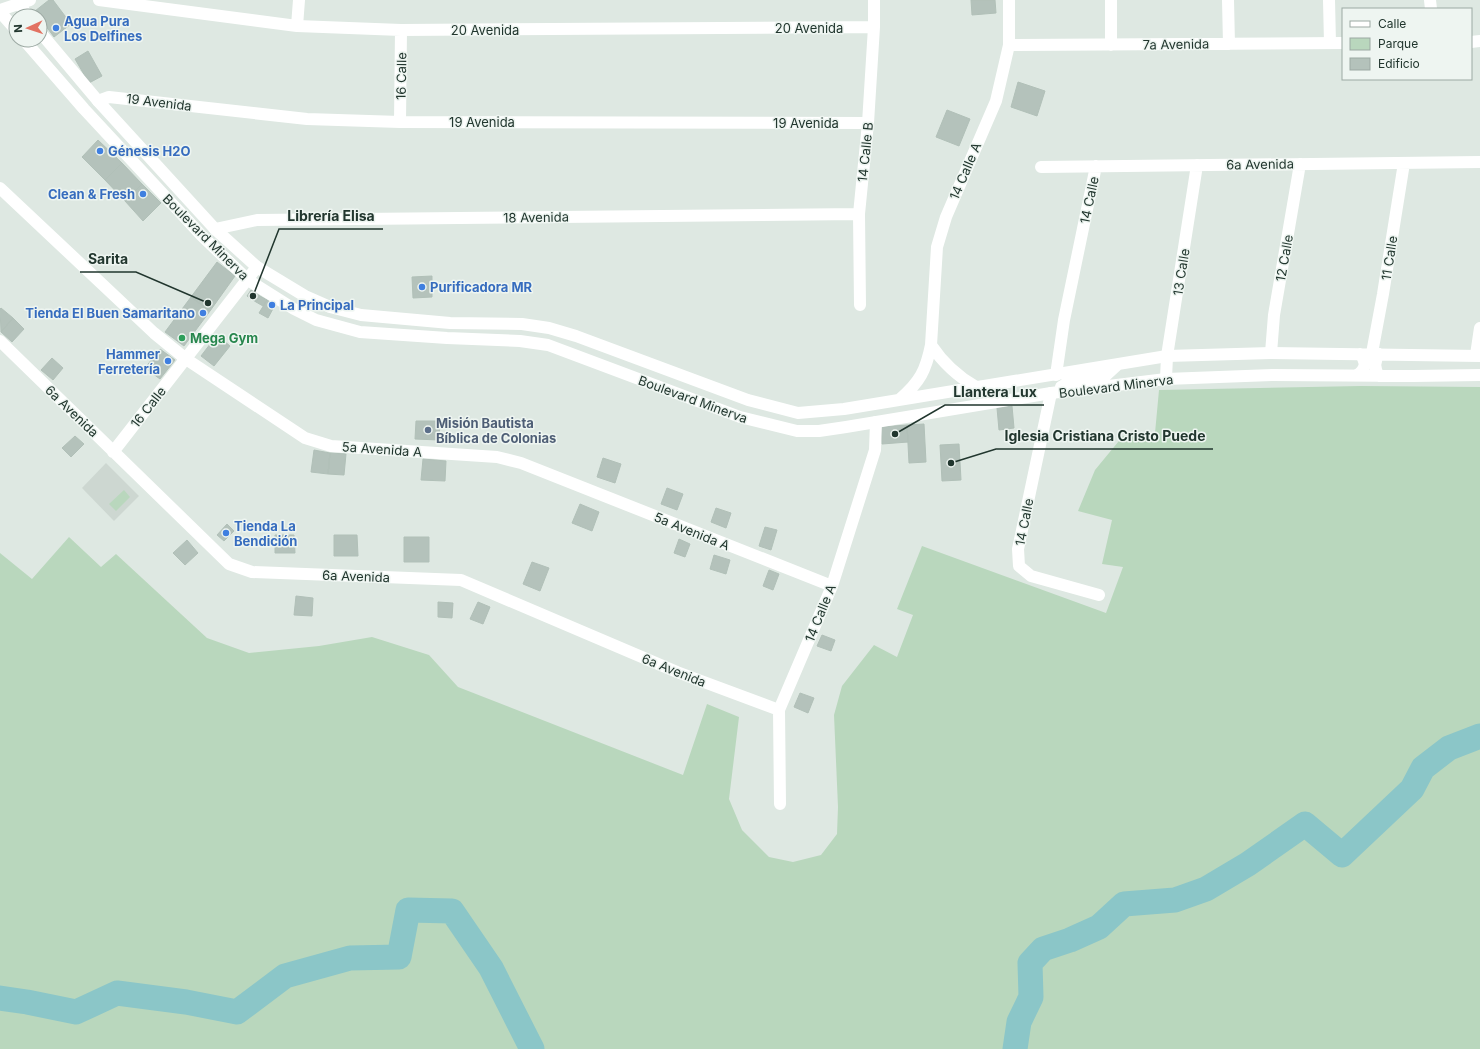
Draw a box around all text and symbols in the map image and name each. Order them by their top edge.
north arrow [8,8,48,48]
legend [1342,8,1472,80]
place label: Agua Pura Los Delfines [64,13,142,44]
text: Calle [1378,16,1406,31]
street label: 20 Avenida [775,20,843,36]
street label: 20 Avenida [451,22,519,38]
marker: Agua Pura Los Delfines [51,23,61,33]
text: N [11,24,25,33]
street label: 7a Avenida [1143,35,1209,53]
text: Parque [1378,36,1418,51]
street label: 16 Calle [393,52,409,100]
text: Edificio [1378,56,1420,71]
street label: 19 Avenida [125,90,193,114]
street label: 19 Avenida [449,114,515,130]
street label: 19 Avenida [773,115,839,131]
street label: 14 Calle B [854,121,876,183]
street label: 14 Calle A [946,140,984,202]
place label: Génesis H2O [108,143,190,159]
marker: Génesis H2O [95,146,105,156]
street label: 6a Avenida [1226,155,1294,173]
street label: 14 Calle [1076,175,1102,225]
place label: Clean & Fresh [48,186,135,202]
marker: Clean & Fresh [138,189,148,199]
street label: Boulevard Minerva [160,191,252,283]
callout: Librería Elisa [279,203,383,229]
text: Librería Elisa [287,207,375,224]
street label: 18 Avenida [503,208,569,226]
street label: 12 Calle [1272,233,1296,283]
street label: 11 Calle [1378,235,1400,281]
callout: Sarita [80,246,136,272]
street label: 13 Calle [1169,247,1193,297]
text: Sarita [88,250,128,267]
place label: Purificadora MR [430,279,533,295]
marker: Purificadora MR [417,282,427,292]
place label: La Principal [280,297,354,313]
marker: La Principal [267,300,277,310]
place label: Tienda El Buen Samaritano [25,305,195,321]
marker: Tienda El Buen Samaritano [198,308,208,318]
place label: Mega Gym [190,330,258,346]
marker: Mega Gym [177,333,187,343]
place label: Hammer Ferretería [98,346,161,377]
marker: Hammer Ferretería [163,356,173,366]
street label: Boulevard Minerva [1058,371,1174,401]
street label: Boulevard Minerva [636,372,750,426]
callout: Llantera Lux [945,379,1044,405]
street label: 6a Avenida [42,382,102,440]
street label: 16 Calle [127,383,169,431]
text: Llantera Lux [953,383,1037,400]
place label: Misión Bautista Bíblica de Colonias [436,415,556,446]
callout: Iglesia Cristiana Cristo Puede [996,423,1213,449]
marker: Misión Bautista Bíblica de Colonias [423,425,433,435]
text: Iglesia Cristiana Cristo Puede [1005,427,1205,444]
street label: 5a Avenida A [341,438,423,460]
street label: 14 Calle [1012,497,1036,547]
street label: 5a Avenida A [652,509,732,553]
place label: Tienda La Bendición [234,518,297,549]
marker: Tienda La Bendición [221,528,231,538]
street label: 6a Avenida [322,567,390,585]
street label: 14 Calle A [801,582,839,644]
street label: 6a Avenida [640,650,708,690]

